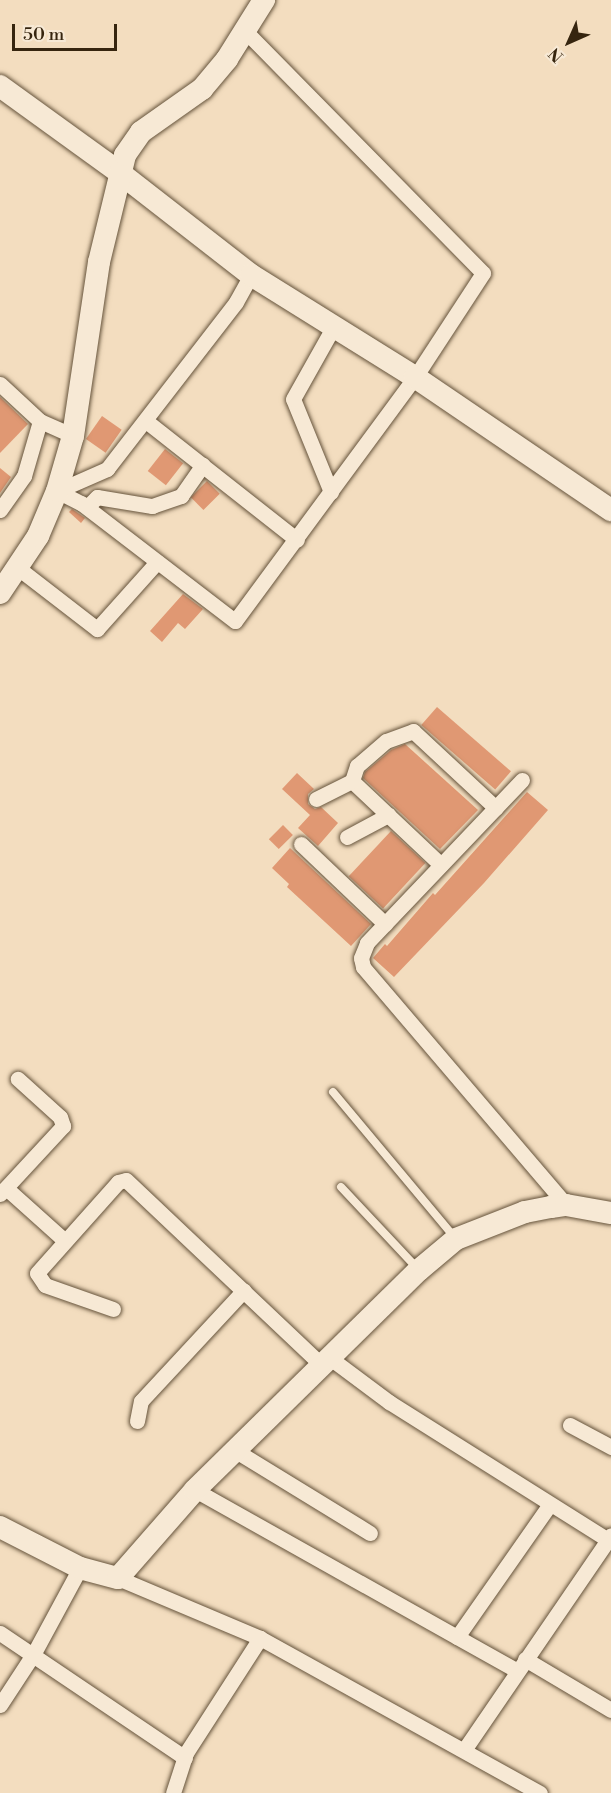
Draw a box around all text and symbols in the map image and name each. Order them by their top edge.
scale bar [15,12,120,50]
north arrow [539,12,599,72]
text: 50 m [23,23,64,46]
text: N [545,43,568,66]

